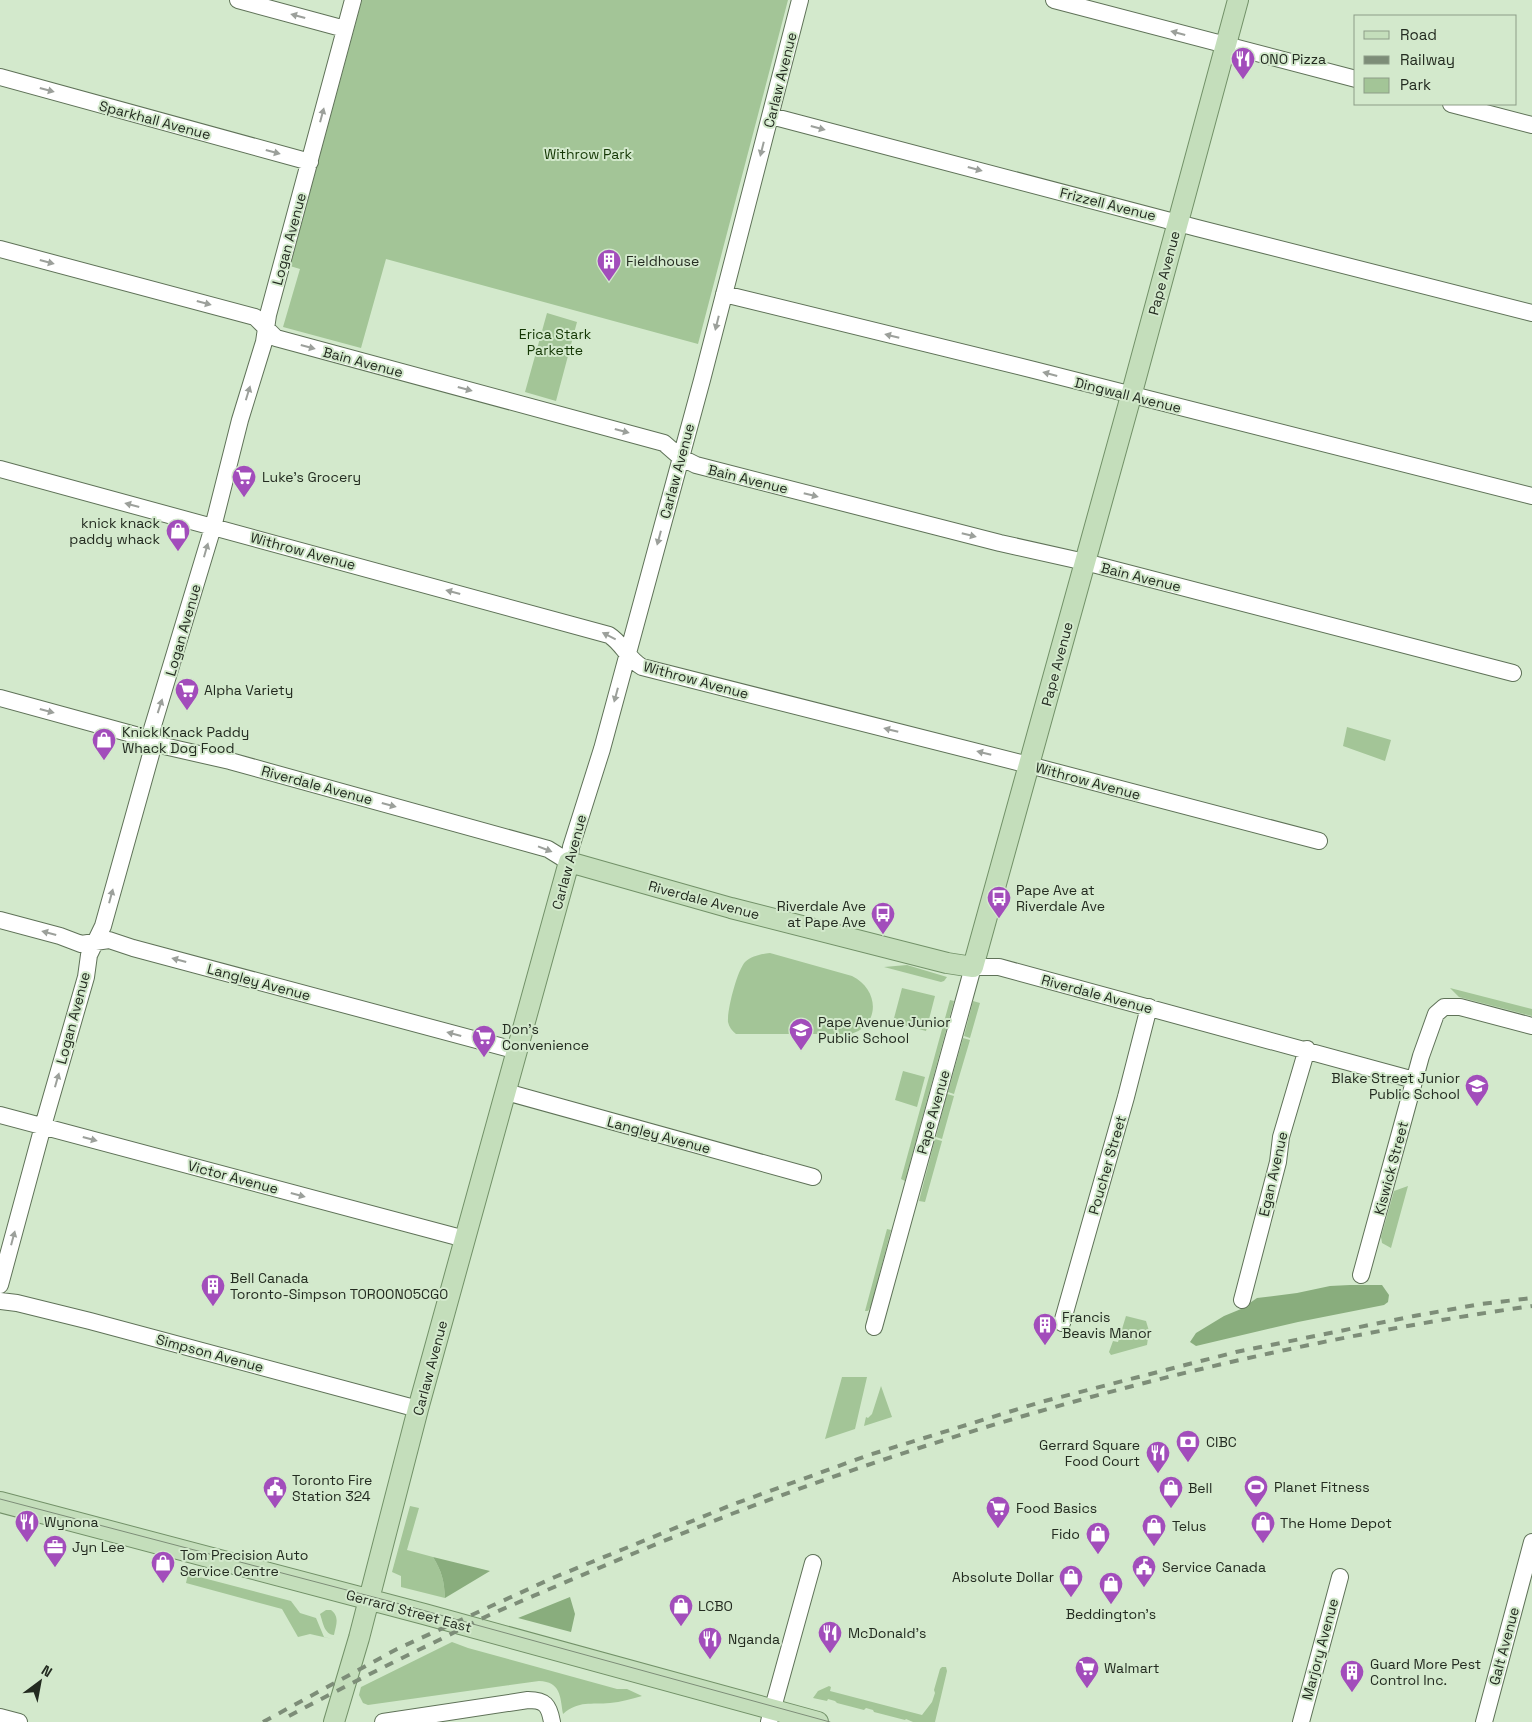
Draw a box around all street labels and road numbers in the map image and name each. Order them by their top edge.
street label: Carlaw Avenue [759,30,801,130]
street label: Sparkhall Avenue [97,96,213,144]
street label: Frizzell Avenue [1058,183,1158,225]
street label: Logan Avenue [268,191,310,287]
street label: Pape Avenue [1144,229,1184,317]
street label: Bain Avenue [321,343,405,381]
street label: Dingwall Avenue [1073,373,1183,417]
street label: Carlaw Avenue [656,421,698,521]
street label: Bain Avenue [706,460,790,498]
street label: Withrow Avenue [248,528,358,574]
street label: Bain Avenue [1099,558,1183,596]
street label: Logan Avenue [161,582,205,678]
street label: Pape Avenue [1037,620,1077,708]
street label: Withrow Avenue [641,657,751,703]
street label: Withrow Avenue [1033,758,1143,804]
street label: Riverdale Avenue [259,761,375,809]
street label: Carlaw Avenue [548,812,590,912]
street label: Riverdale Avenue [646,876,762,924]
street label: Langley Avenue [205,960,313,1004]
street label: Logan Avenue [52,970,94,1066]
street label: Riverdale Avenue [1039,970,1155,1018]
street label: Pape Avenue [912,1068,954,1156]
street label: Langley Avenue [605,1113,713,1157]
street label: Poucher Street [1084,1113,1130,1217]
street label: Kiswick Street [1370,1119,1412,1217]
street label: Egan Avenue [1255,1130,1291,1218]
street label: Victor Avenue [186,1156,280,1198]
street label: Carlaw Avenue [409,1318,451,1418]
street label: Simpson Avenue [154,1330,266,1376]
street label: Gerrard Street East [344,1586,474,1636]
street label: Marjory Avenue [1298,1596,1342,1702]
street label: Galt Avenue [1485,1605,1523,1687]

